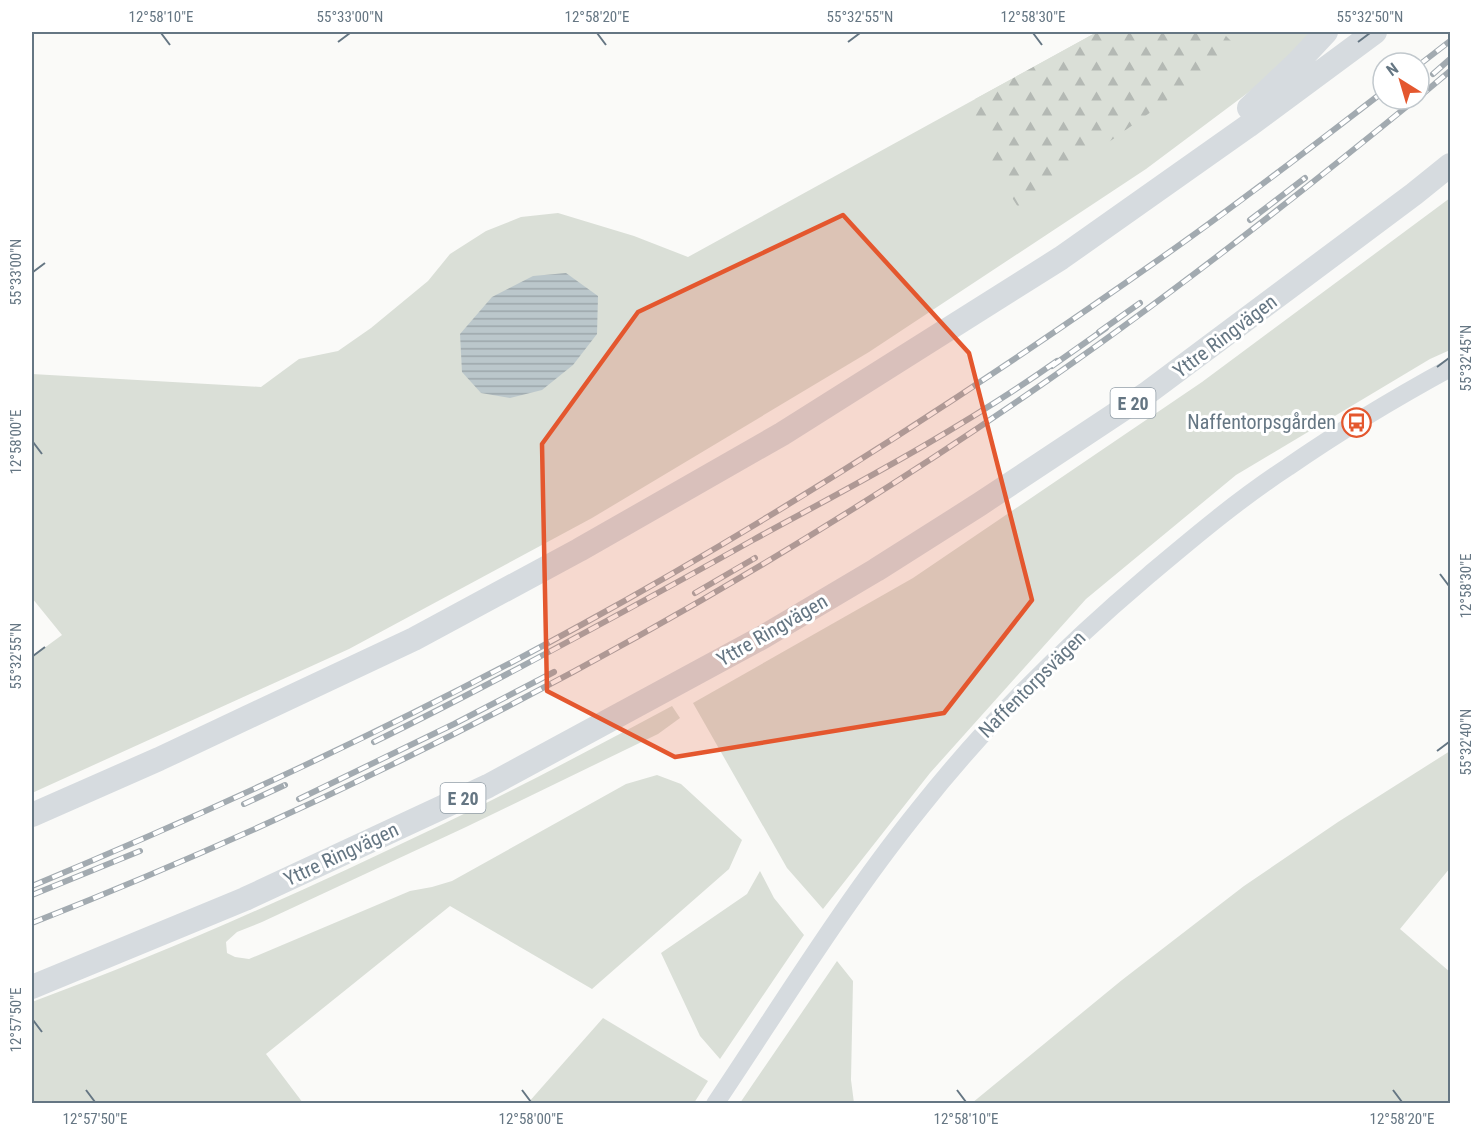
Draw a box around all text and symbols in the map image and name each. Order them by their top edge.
text: 12°58'10"E [129,8,193,26]
text: 55°33'00"N [317,8,383,26]
text: 12°58'20"E [565,8,629,26]
text: 55°32'55"N [827,8,893,26]
text: 12°58'30"E [1001,8,1065,26]
text: 55°32'50"N [1337,8,1403,26]
north arrow [1371,51,1431,111]
text: N [1383,59,1402,80]
text: 55°33'00"N [7,239,25,305]
street label: Yttre Ringvägen [1168,289,1282,383]
text: 55°32'45"N [1457,325,1475,391]
road number: E 20 [1110,388,1156,418]
bus stop icon: Naffentorpsgården [1341,406,1373,438]
text: 12°58'00"E [7,410,25,474]
place label: Naffentorpsgården [1187,410,1336,434]
text: 12°58'30"E [1457,554,1475,618]
street label: Yttre Ringvägen [712,589,832,671]
text: 55°32'55"N [7,623,25,689]
street label: Naffentorpsvägen [974,626,1090,742]
text: 55°32'40"N [1457,709,1475,775]
road number: E 20 [440,783,486,813]
street label: Yttre Ringvägen [280,817,402,891]
text: 12°57'50"E [7,988,25,1052]
text: 12°57'50"E [63,1110,127,1128]
text: 12°58'00"E [499,1110,563,1128]
text: 12°58'10"E [934,1110,998,1128]
text: 12°58'20"E [1370,1110,1434,1128]

